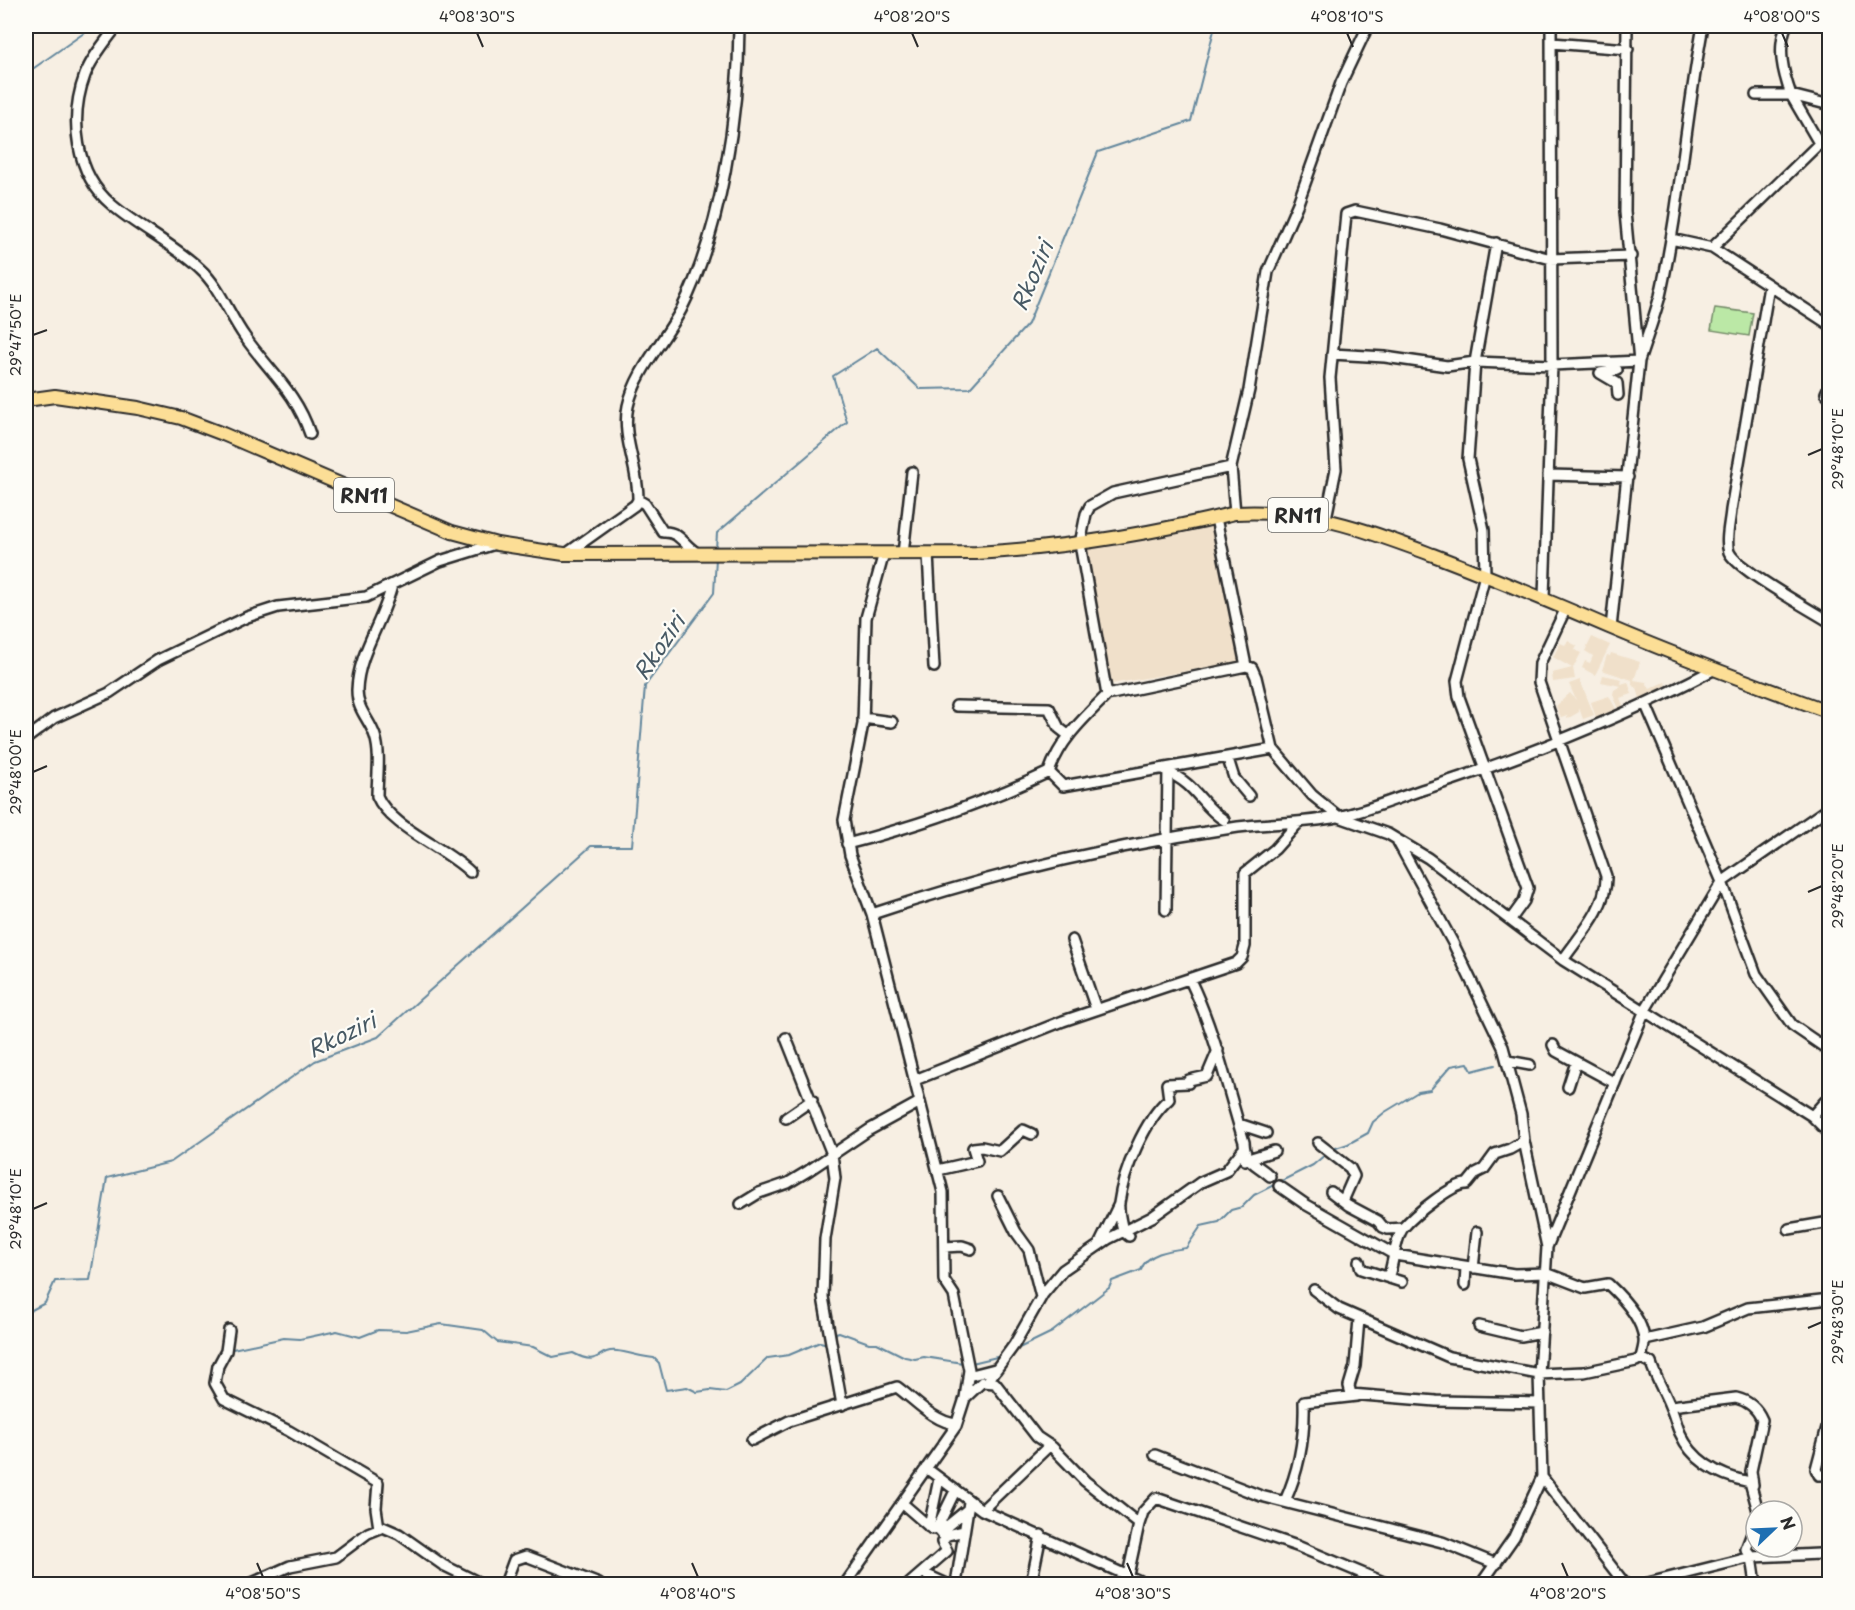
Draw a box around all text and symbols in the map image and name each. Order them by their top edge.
text: 4°08'30"S [439,4,515,27]
text: 4°08'20"S [874,4,950,27]
text: 4°08'10"S [1311,4,1383,27]
text: 4°08'00"S [1744,4,1820,27]
water label: Rkoziri [1002,232,1062,315]
text: 29°47'50"E [3,294,26,376]
text: 29°48'10"E [1825,408,1848,490]
road number: RN11 [334,478,394,512]
road number: RN11 [1268,498,1328,532]
water label: Rkoziri [624,603,694,686]
text: 29°48'00"E [3,729,26,815]
text: 29°48'20"E [1825,843,1848,929]
water label: Rkoziri [301,1002,384,1065]
text: 29°48'10"E [3,1168,26,1250]
text: 29°48'30"E [1825,1280,1848,1364]
north arrow [1744,1499,1804,1559]
text: N [1775,1512,1802,1533]
text: 4°08'50"S [225,1581,301,1604]
text: 4°08'40"S [660,1581,736,1604]
text: 4°08'30"S [1095,1581,1171,1604]
text: 4°08'20"S [1530,1581,1606,1604]

